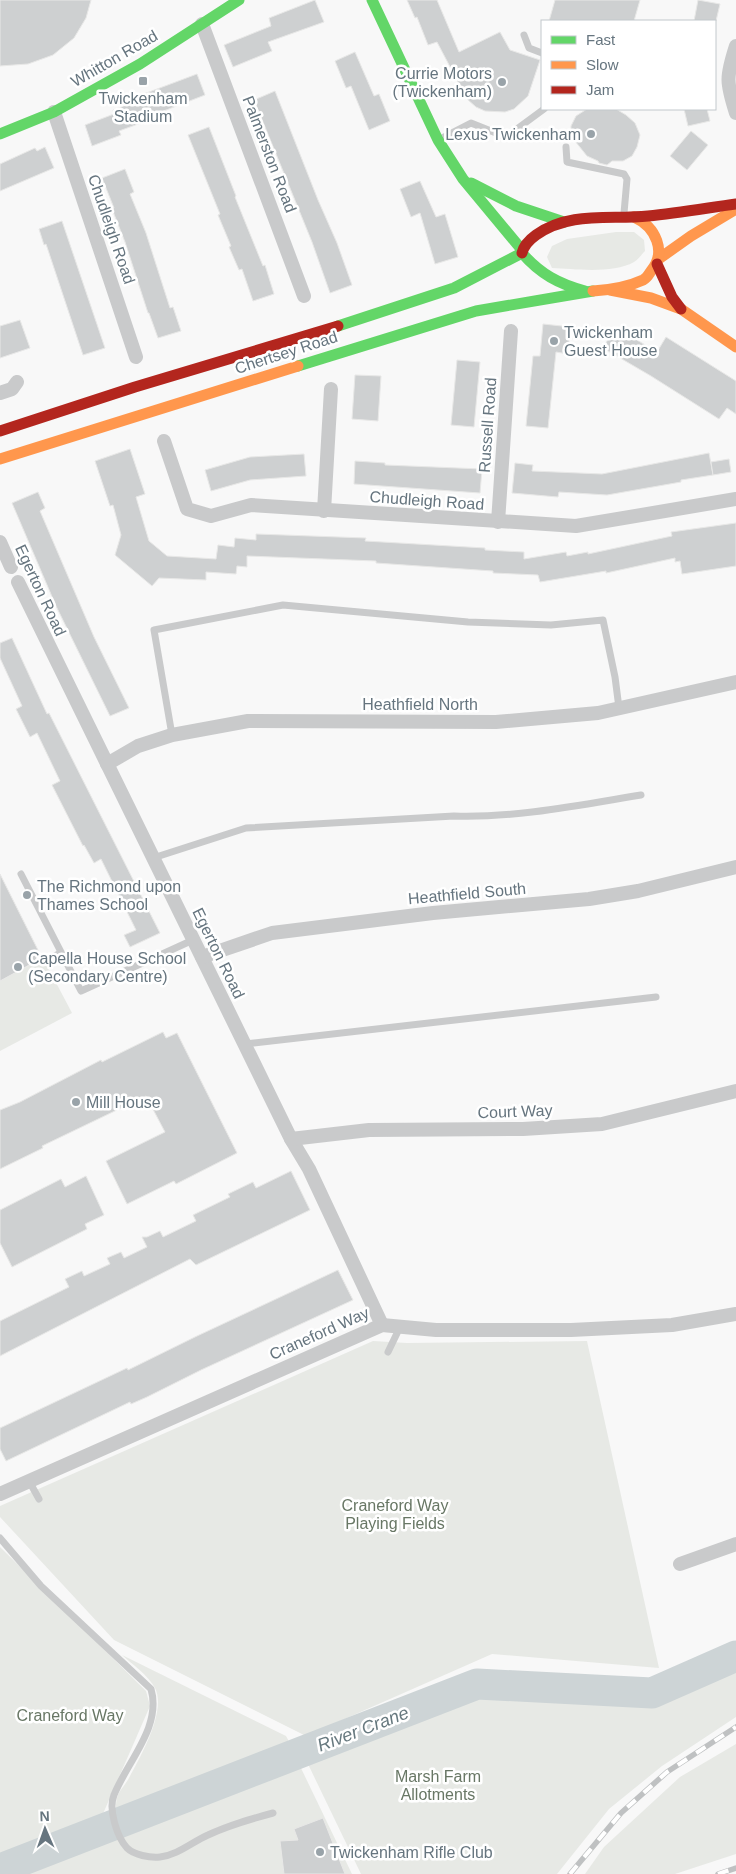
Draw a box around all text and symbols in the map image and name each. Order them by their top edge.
legend [541,20,716,110]
street label: Whitton Road [68,27,160,90]
text: Fast [586,31,616,48]
text: Slow [586,56,619,73]
place label: Currie Motors (Twickenham) [392,65,492,100]
marker: Twickenham Stadium [137,75,149,87]
marker: Currie Motors (Twickenham) [496,76,508,88]
text: Jam [586,81,614,98]
place label: Twickenham Stadium [99,90,187,125]
street label: Palmerston Road [239,93,300,215]
place label: Lexus Twickenham [445,126,581,143]
marker: Lexus Twickenham [585,128,597,140]
street label: Chudleigh Road [85,172,138,286]
place label: Twickenham Guest House [564,324,657,359]
street label: Chertsey Road [233,328,340,377]
marker: Twickenham Guest House [548,335,560,347]
street label: Russell Road [476,377,499,473]
street label: Chudleigh Road [369,488,485,513]
street label: Egerton Road [12,542,69,639]
street label: Heathfield North [362,696,478,713]
place label: The Richmond upon Thames School [37,878,181,913]
street label: Heathfield South [407,880,527,907]
marker: The Richmond upon Thames School [21,889,33,901]
street label: Egerton Road [189,905,248,1001]
place label: Capella House School (Secondary Centre) [28,950,186,985]
marker: Capella House School (Secondary Centre) [12,961,24,973]
place label: Mill House [86,1094,161,1111]
marker: Mill House [70,1096,82,1108]
street label: Court Way [477,1102,553,1121]
street label: Craneford Way [267,1304,372,1363]
park label: Craneford Way Playing Fields [342,1497,449,1532]
water label: River Crane [315,1702,411,1756]
park label: Craneford Way [17,1707,124,1724]
park label: Marsh Farm Allotments [395,1768,481,1803]
north arrow [20,1804,70,1854]
text: N [39,1808,50,1824]
place label: Twickenham Rifle Club [330,1844,493,1861]
marker: Twickenham Rifle Club [314,1846,326,1858]

